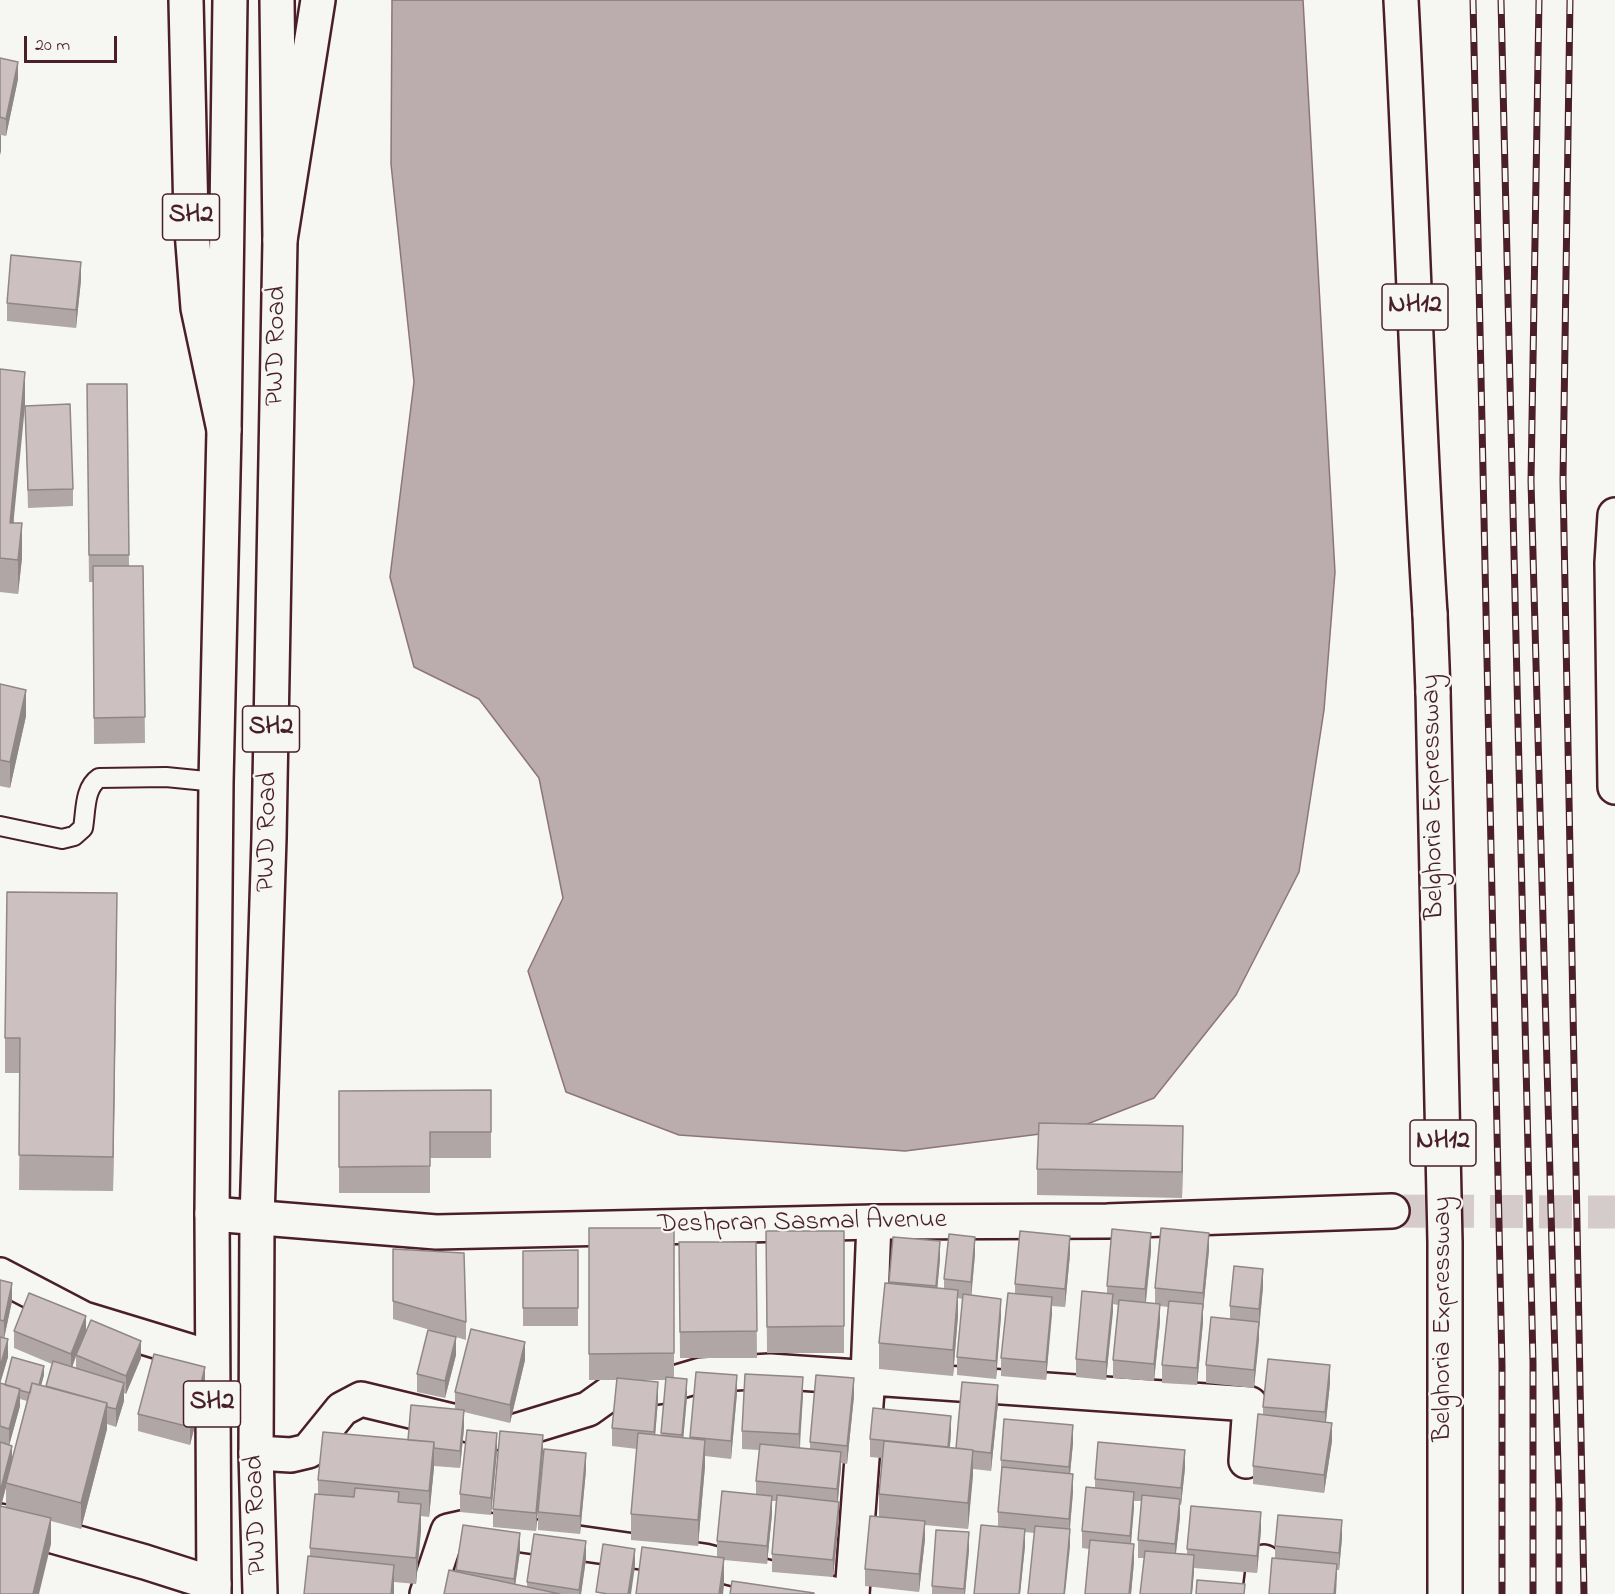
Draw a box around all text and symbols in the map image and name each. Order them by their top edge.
scale bar [27,24,120,62]
text: 20 m [35,33,70,59]
road number: SH2 [162,194,219,240]
road number: NH12 [1382,284,1448,330]
street label: PWD Road [261,286,295,406]
street label: Belghoria Expressway [1417,674,1453,920]
road number: SH2 [242,706,300,752]
street label: PWD Road [252,772,286,892]
road number: NH12 [1410,1120,1476,1166]
street label: Belghoria Expressway [1429,1196,1461,1442]
street label: Deshpran Sasmal Avenue [657,1205,947,1243]
road number: SH2 [184,1381,240,1427]
street label: PWD Road [240,1454,276,1576]

